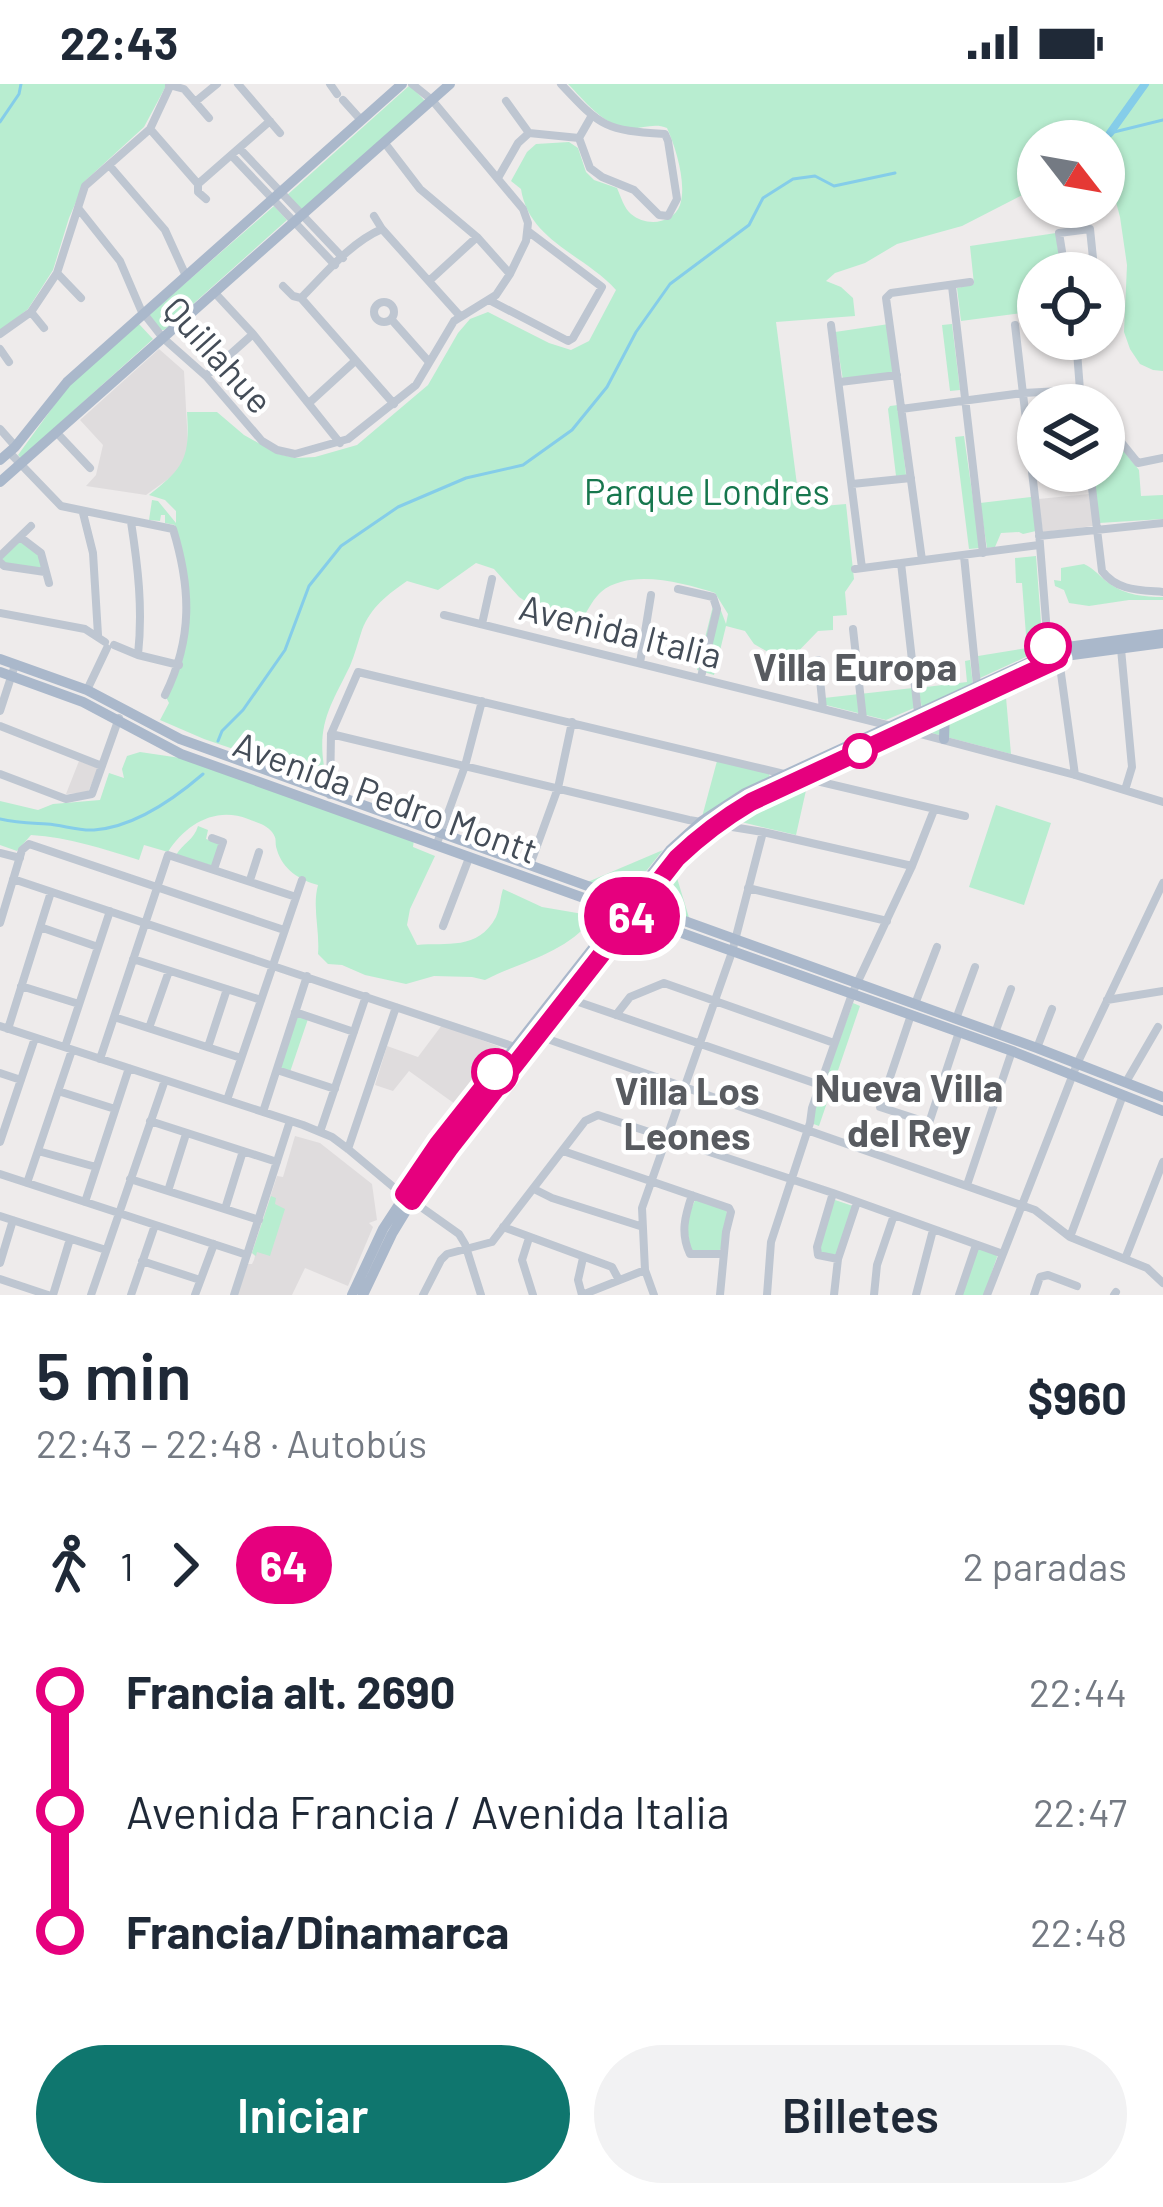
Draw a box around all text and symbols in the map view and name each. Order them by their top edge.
text: 22:43 [60,15,178,69]
north arrow [1017,120,1125,228]
map controls [1017,120,1125,492]
button: locate [1017,252,1125,360]
street label: Quillahue [155,287,283,421]
button: layers [1017,384,1125,492]
park label: Parque Londres [584,469,830,512]
street label: Avenida Italia [515,584,727,676]
unlabelled marker [1026,624,1070,668]
district label: Villa Europa [753,642,957,689]
street label: Avenida Pedro Montt [228,721,544,871]
unlabelled marker [844,735,876,767]
line badge: 64 [578,877,686,955]
text: 64 [608,891,656,941]
unlabelled marker [473,1050,517,1094]
district label: Nueva Villa del Rey [815,1063,1003,1155]
district label: Villa Los Leones [614,1066,760,1158]
text: 5 min [36,1334,192,1413]
text: $960 [1028,1370,1127,1424]
text: 22:43 – 22:48 · Autobús [36,1419,427,1466]
icon: walk [36,1532,102,1598]
icon: forward [152,1532,218,1598]
text: 64 [260,1540,308,1590]
text: 1 [120,1542,134,1589]
text: 2 paradas [963,1542,1127,1589]
text: Francia alt. 2690 [126,1664,455,1718]
text: 22:44 [1029,1668,1127,1715]
text: Avenida Francia / Avenida Italia [126,1784,730,1838]
text: 22:47 [1033,1788,1127,1835]
text: Francia/Dinamarca [126,1904,509,1958]
text: 22:48 [1030,1908,1127,1955]
button: Iniciar [36,2045,570,2183]
button: Billetes [594,2045,1127,2183]

